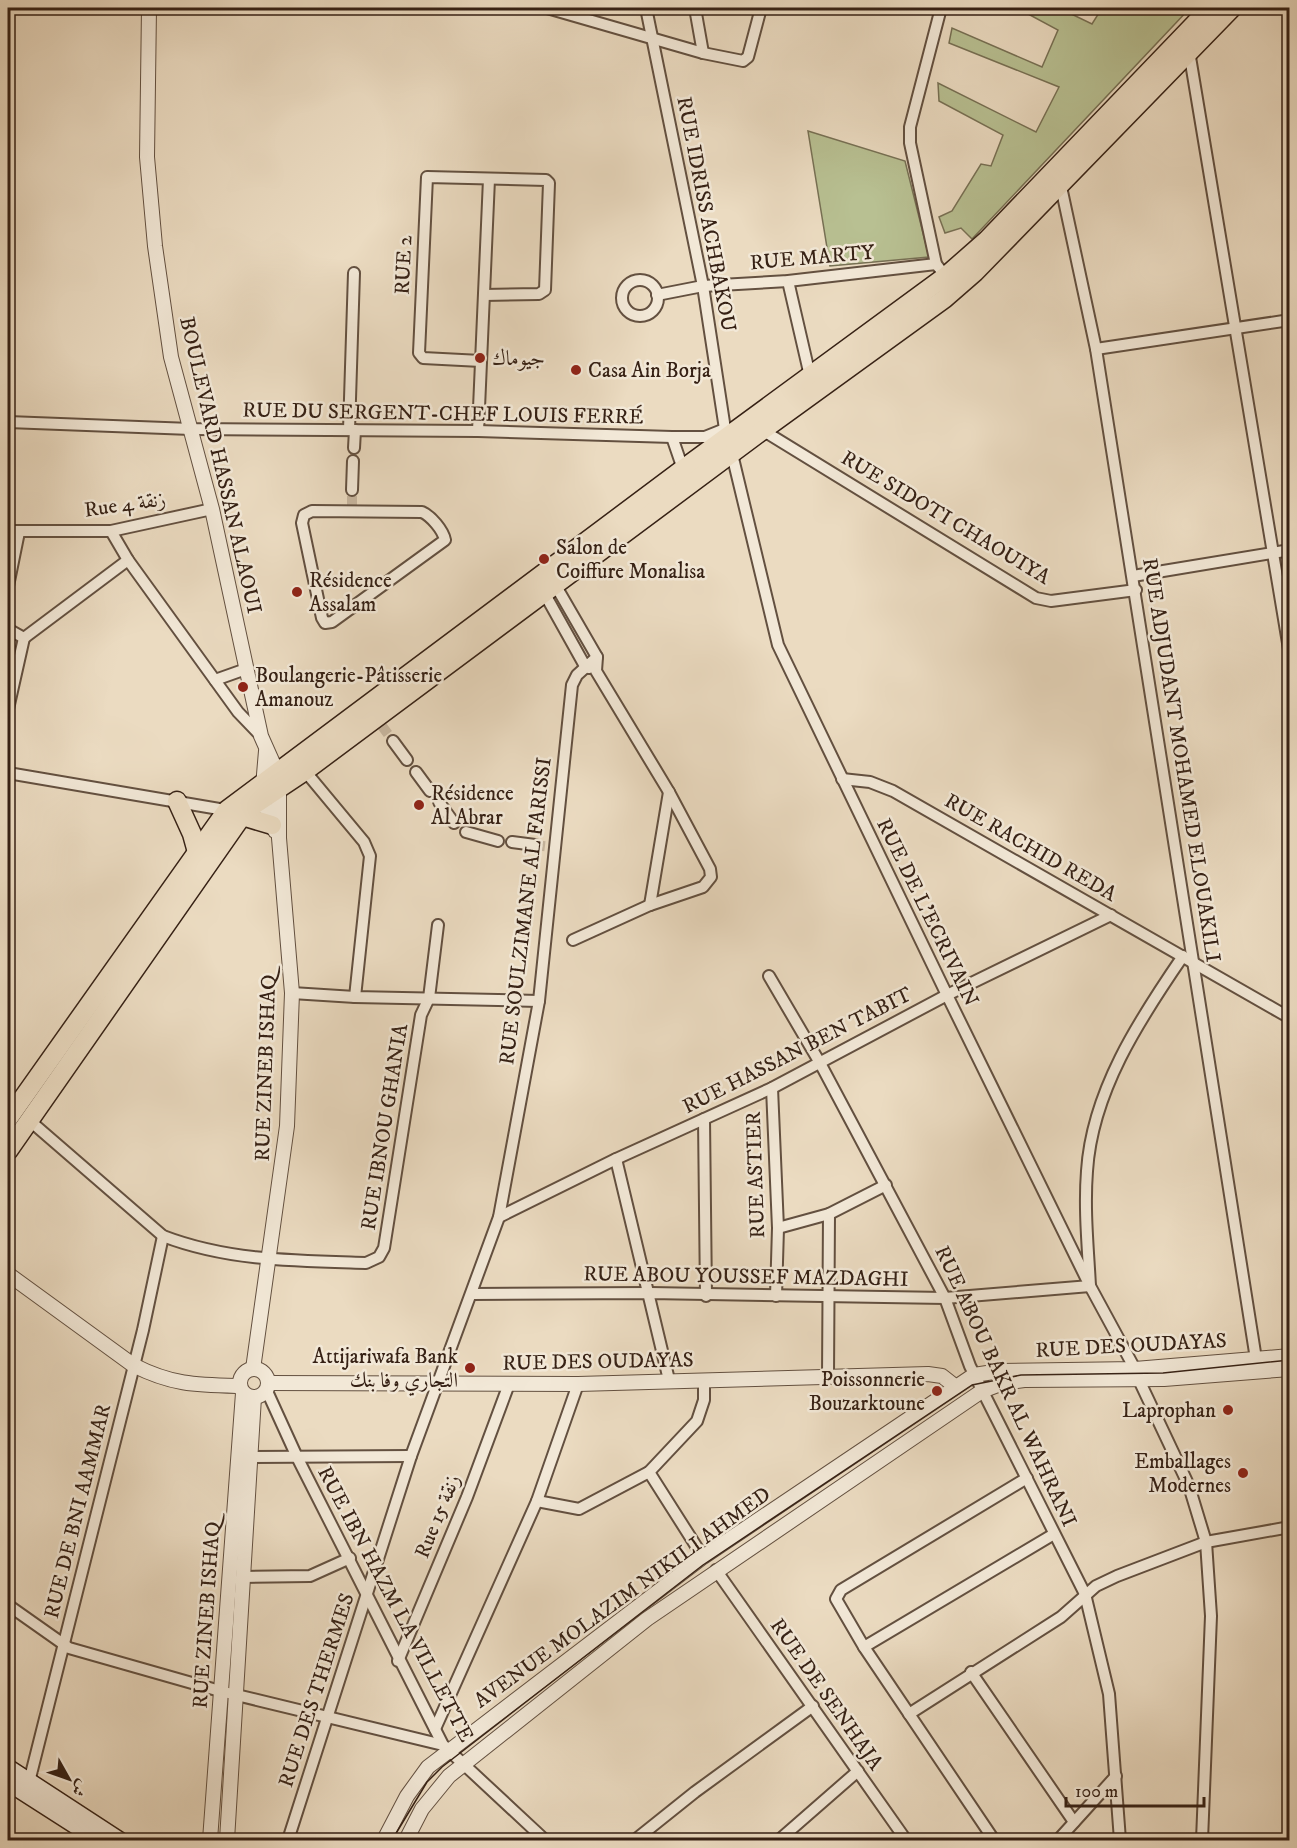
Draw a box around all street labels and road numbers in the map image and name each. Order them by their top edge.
street label: RUE IDRISS ACHBAKOU [670,94,742,334]
street label: RUE 2 [389,234,419,295]
street label: RUE MARTY [749,240,876,276]
street label: BOULEVARD HASSAN ALAOUI [173,314,267,616]
street label: RUE DU SERGENT-CHEF LOUIS FERRÉ [242,397,644,431]
street label: RUE SIDOTI CHAOUIYA [836,445,1055,591]
street label: Rue 4 زنقة [83,486,168,524]
street label: RUE ADJUDANT MOHAMED ELOUAKILI [1136,556,1226,964]
street label: RUE SOULZIMANE AL FARISSI [494,756,558,1066]
street label: RUE RACHID REDA [940,788,1122,908]
street label: RUE DE L'ECRIVAIN [870,814,984,1011]
street label: RUE ZINEB ISHAQ [250,965,283,1162]
street label: RUE HASSAN BEN TABIT [678,982,917,1120]
street label: RUE IBNOU GHANIA [356,1022,414,1232]
street label: RUE ASTIER [741,1111,771,1239]
street label: RUE ABOU BAKR AL WAHRANI [928,1242,1082,1531]
street label: RUE ABOU YOUSSEF MAZDAGHI [583,1261,909,1293]
street label: RUE DES OUDAYAS [1035,1328,1227,1364]
street label: RUE DES OUDAYAS [502,1347,694,1377]
street label: RUE DE BNI AAMMAR [39,1401,117,1621]
street label: RUE IBN HAZM LA VILLETTE [311,1462,479,1747]
street label: Rue 15 زنقة [409,1471,466,1562]
street label: AVENUE MOLAZIM NIKILI AHMED [469,1481,776,1714]
street label: RUE ZINEB ISHAQ [187,1511,227,1709]
street label: RUE DES THERMES [273,1590,361,1791]
street label: RUE DE SENHAJA [764,1614,889,1776]

